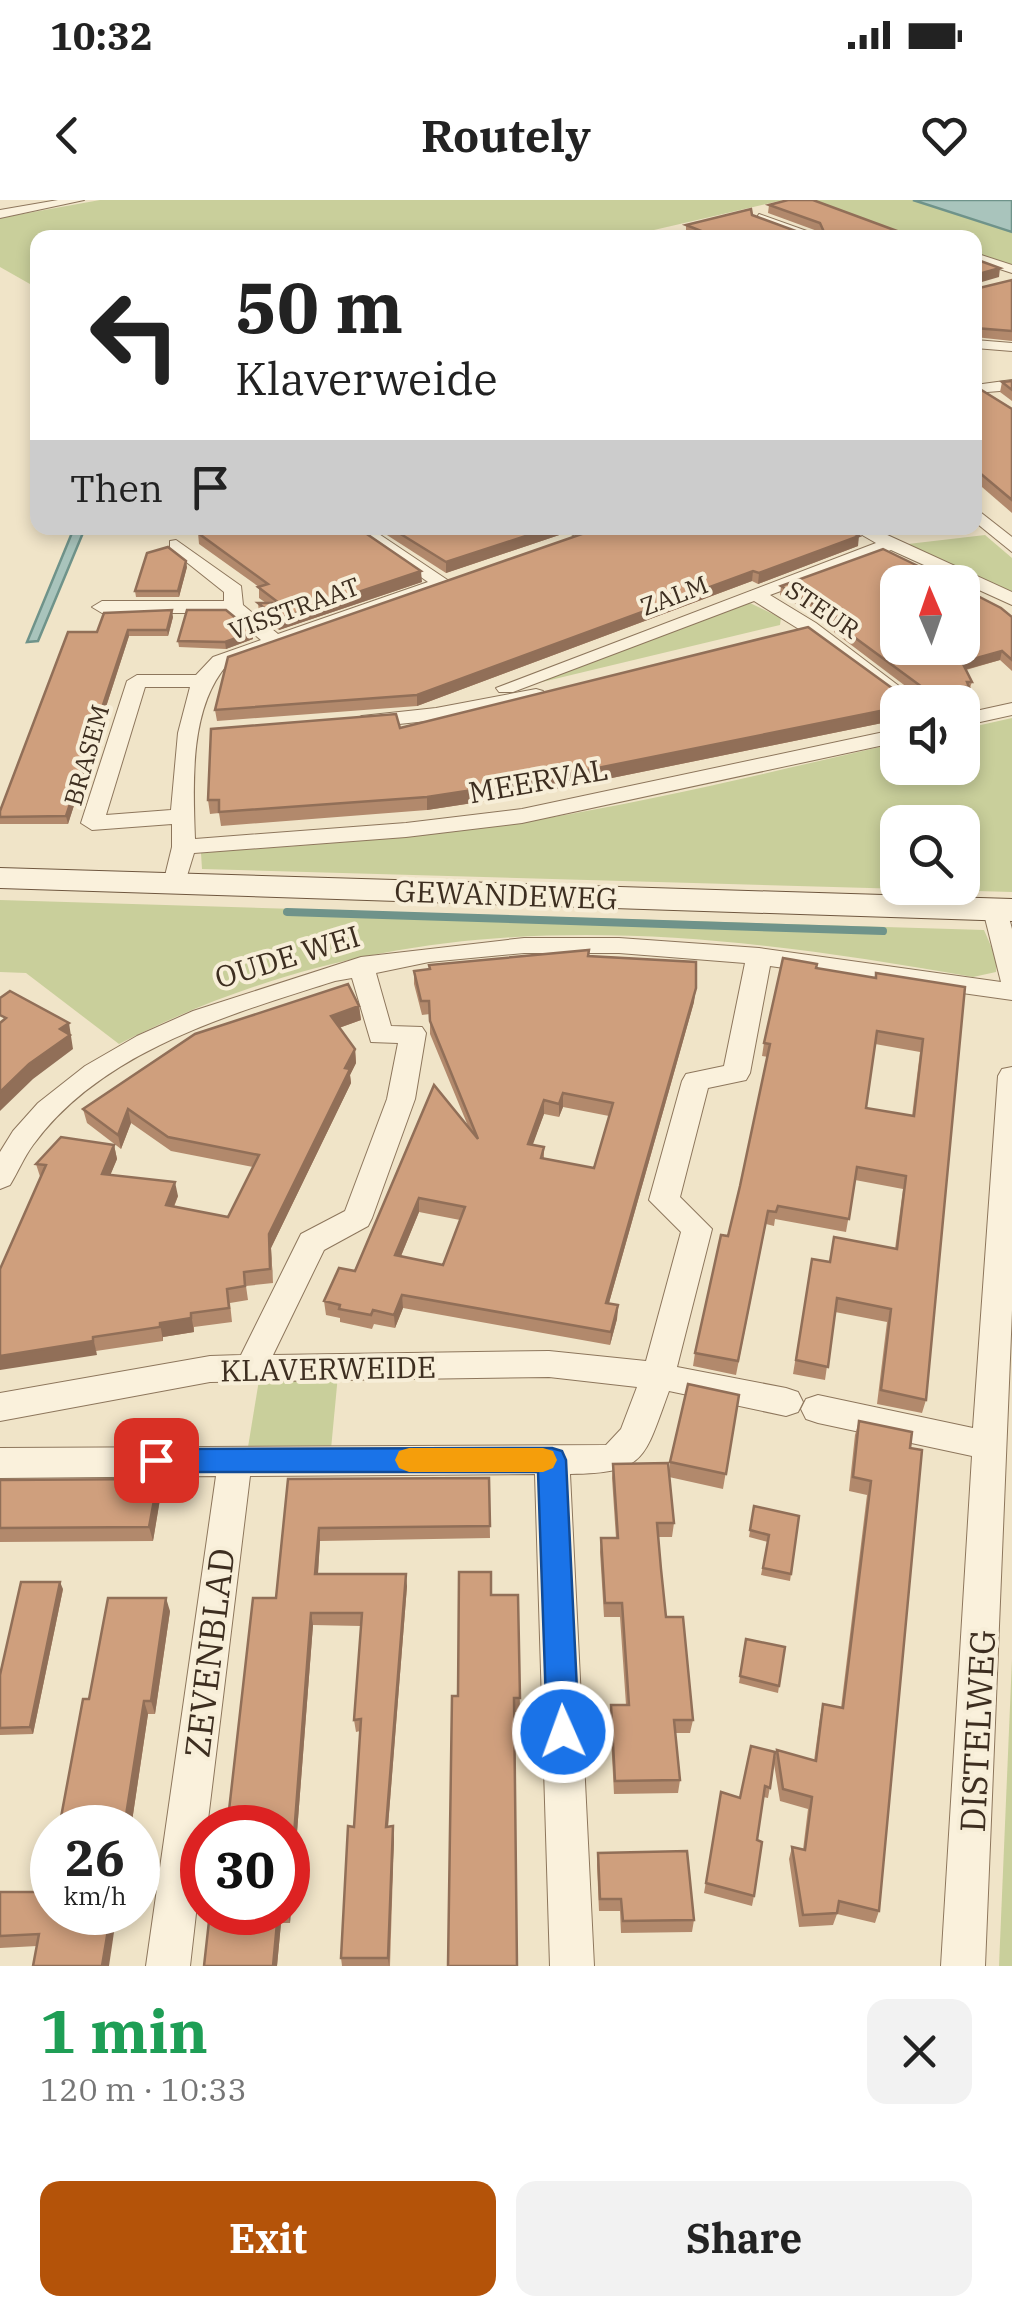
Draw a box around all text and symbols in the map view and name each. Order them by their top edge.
text: 10:32 [50,11,153,60]
text: Routely [421,106,591,164]
icon: back [40,108,95,163]
icon: heart [917,108,972,163]
text: 50 m [235,261,403,352]
icon: left [70,270,200,400]
text: Klaverweide [235,349,498,407]
icon: arrive [183,460,238,515]
text: Then [70,463,163,512]
north arrow [880,565,980,665]
map controls [880,565,980,905]
street label: ZALM [636,567,712,623]
street label: VISSTRAAT [224,569,364,647]
street label: STEUR [780,572,866,646]
button: sound [880,685,980,785]
street label: BRASEM [56,701,116,809]
street label: MEERVAL [465,749,611,811]
button: search [880,805,980,905]
street label: GEWANDEWEG [394,871,618,917]
street label: OUDE WEI [210,915,364,997]
street label: KLAVERWEIDE [220,1347,436,1389]
pin [114,1418,199,1503]
icon: arrive [129,1433,184,1488]
street label: ZEVENBLAD [173,1546,245,1760]
street label: DISTELWEG [949,1628,1005,1834]
position arrow [511,1680,615,1784]
speed limit sign: 30 [180,1805,310,1935]
text: 26 [65,1825,125,1890]
text: km/h [63,1879,127,1912]
text: 1 min [40,1991,208,2070]
button: close [867,1999,972,2104]
text: 120 m · 10:33 [40,2068,247,2110]
button: Exit [40,2181,496,2296]
button: Share [516,2181,972,2296]

